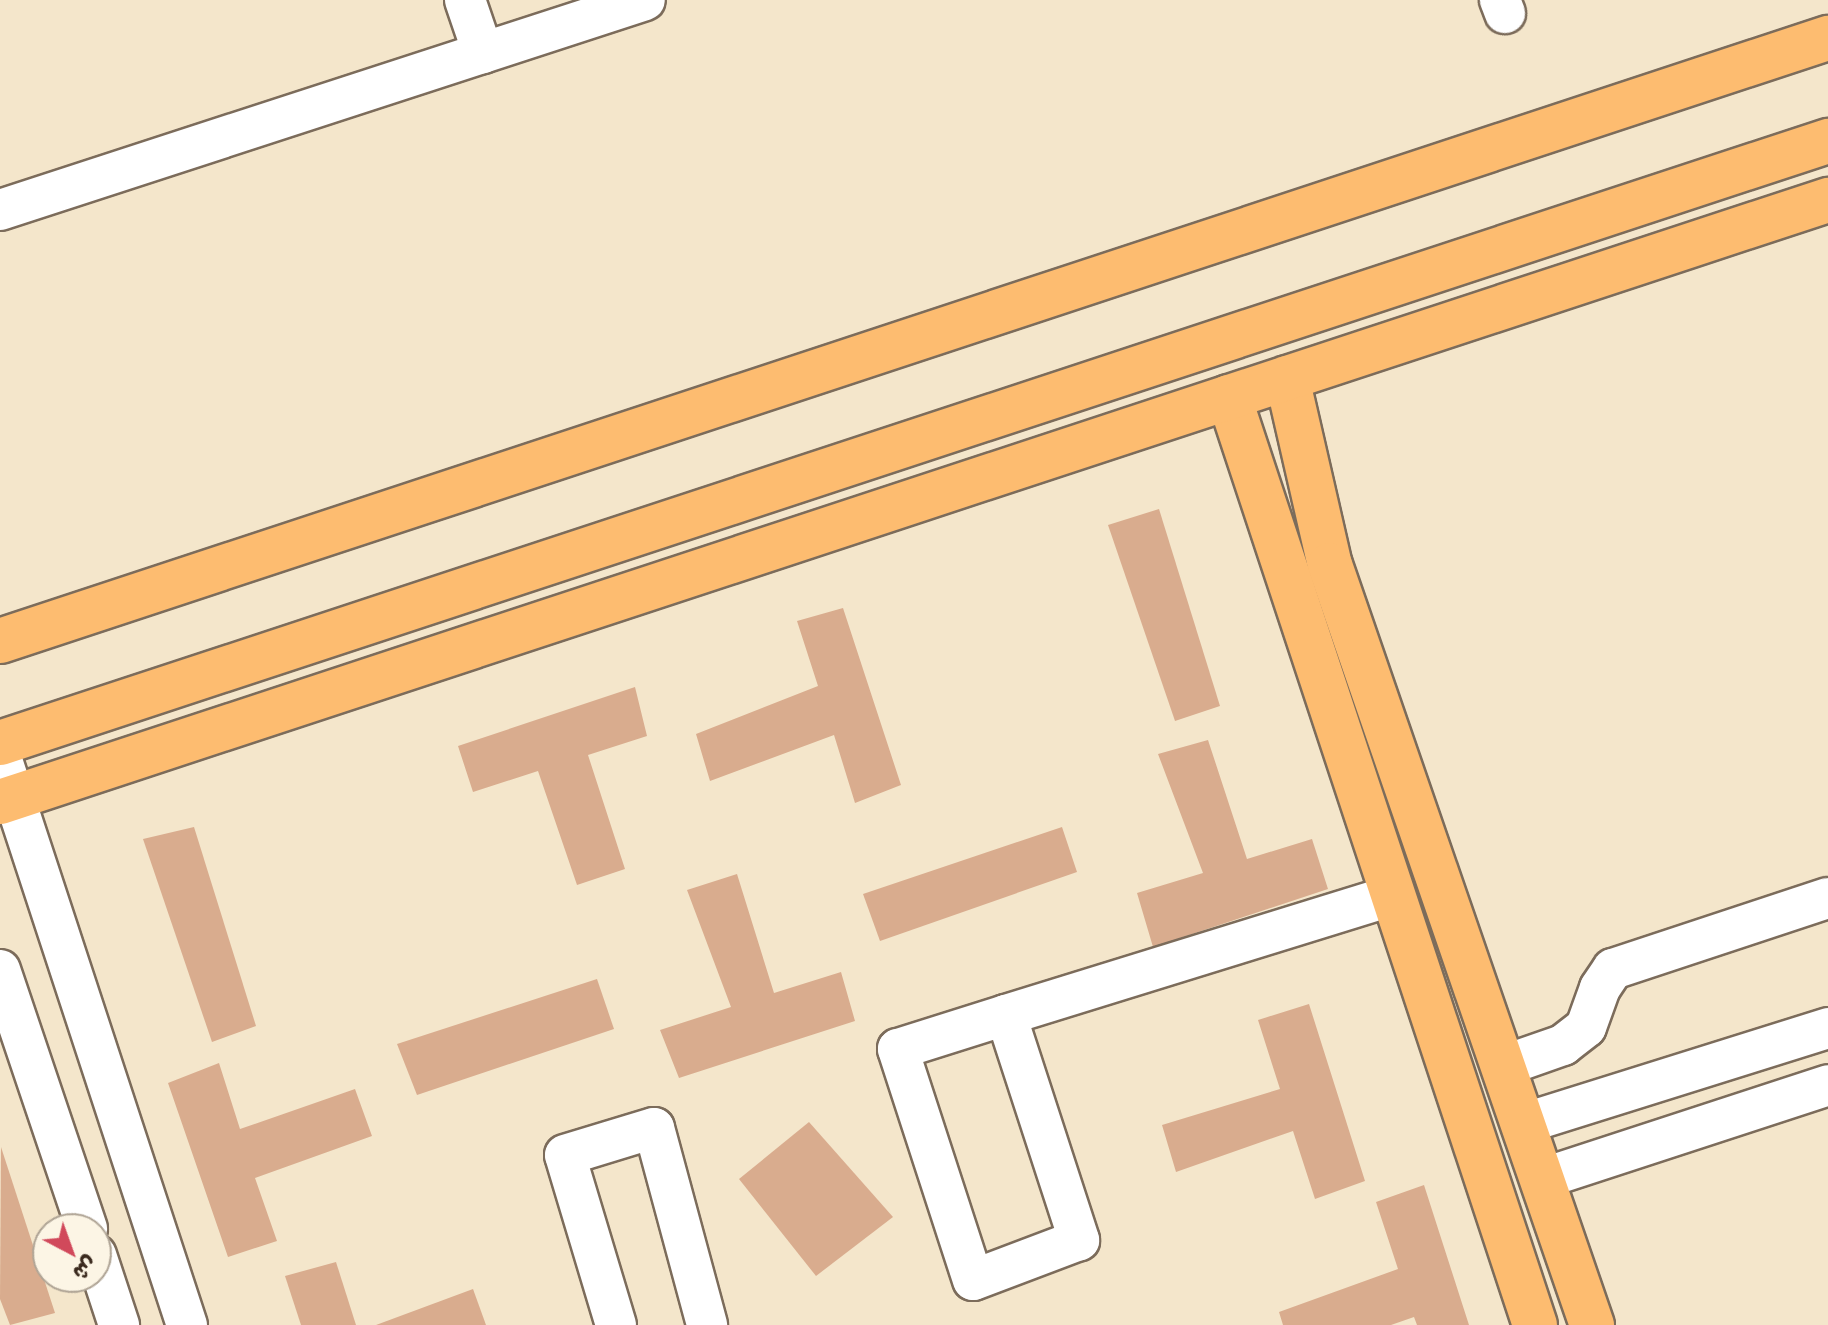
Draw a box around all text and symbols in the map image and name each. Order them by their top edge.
north arrow [32,1213,112,1293]
text: ش [67,1250,107,1290]

